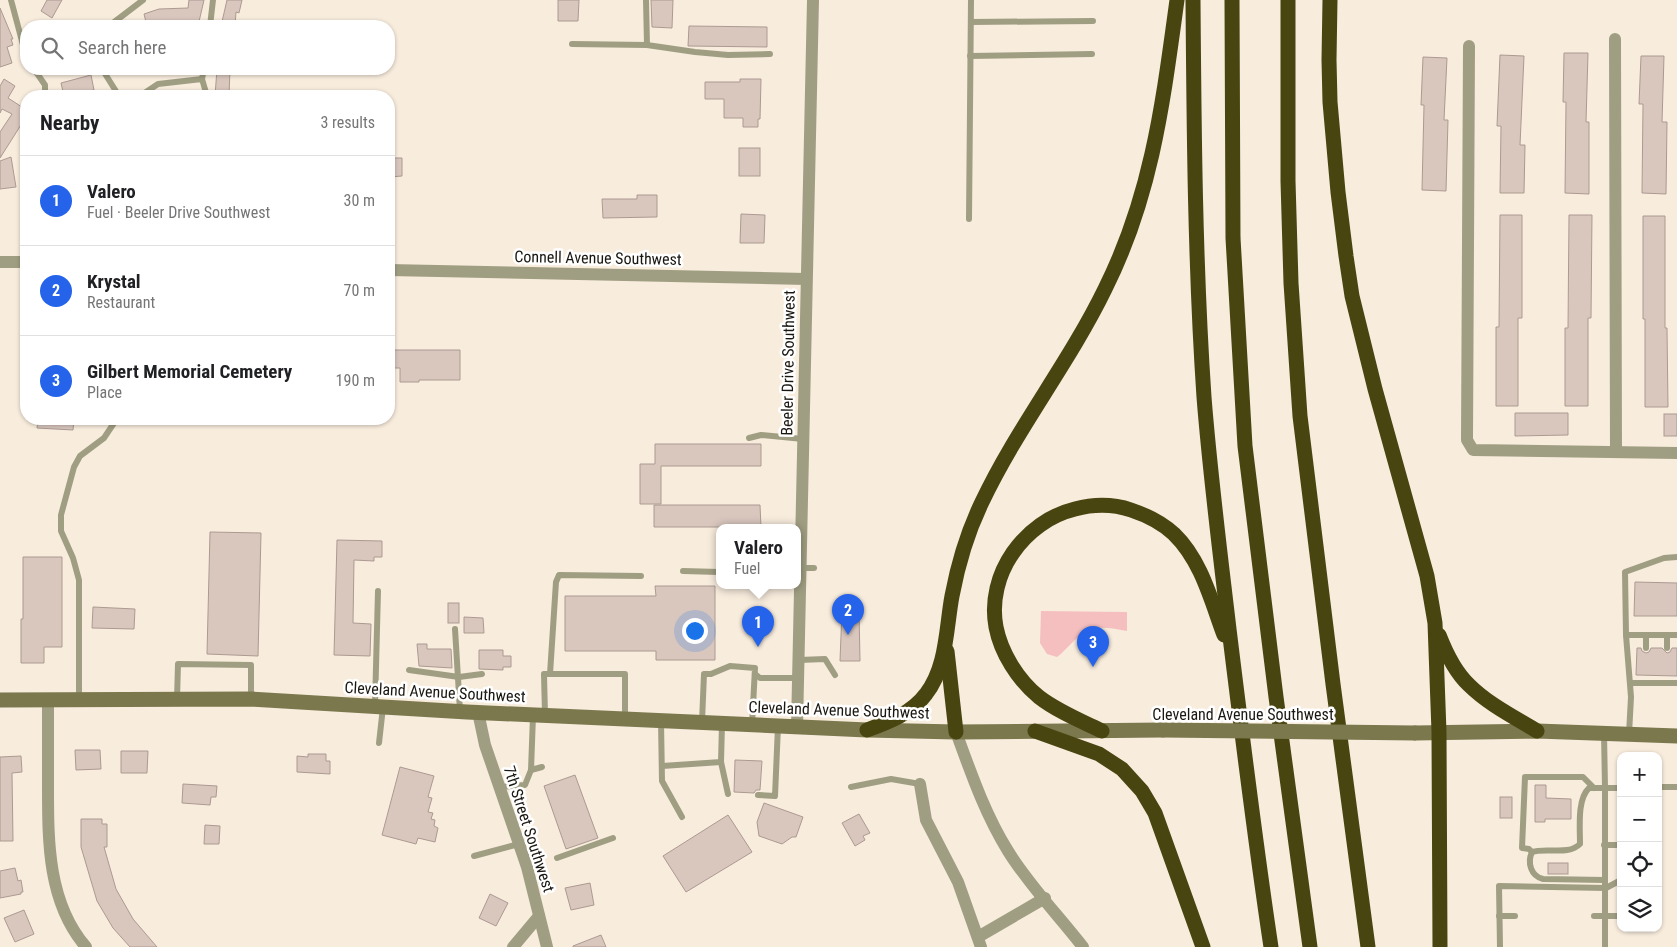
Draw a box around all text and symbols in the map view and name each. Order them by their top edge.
search box [20,20,395,75]
icon: search [38,34,66,62]
text: Search here [78,36,166,59]
text: Nearby [40,111,99,135]
text: 3 results [320,113,375,132]
text: Valero [87,180,136,203]
text: 1 [52,191,60,210]
text: 30 m [343,191,375,210]
text: Fuel · Beeler Drive Southwest [87,203,270,222]
street label: Connell Avenue Southwest [514,247,682,269]
text: Krystal [87,270,141,293]
text: 2 [52,281,60,300]
text: 70 m [343,281,375,300]
street label: Beeler Drive Southwest [777,290,799,436]
text: Restaurant [87,293,155,312]
text: Gilbert Memorial Cemetery [87,360,292,383]
text: 3 [52,371,60,390]
text: 190 m [336,371,375,390]
text: Place [87,383,122,402]
popup [716,524,801,589]
text: Valero [734,536,783,559]
text: Fuel [734,559,761,578]
pin: 2 [832,594,864,635]
pin: 1 [742,606,774,647]
your location [682,618,708,644]
pin: 3 [1077,626,1109,667]
street label: Cleveland Avenue Southwest [344,678,526,706]
street label: Cleveland Avenue Southwest [748,697,930,723]
street label: Cleveland Avenue Southwest [1152,705,1334,724]
map controls [1617,752,1662,932]
button: + [1617,752,1662,797]
street label: 7th Street Southwest [500,763,558,895]
button: − [1617,797,1662,842]
button: locate [1617,842,1662,887]
button: layers [1617,887,1662,932]

